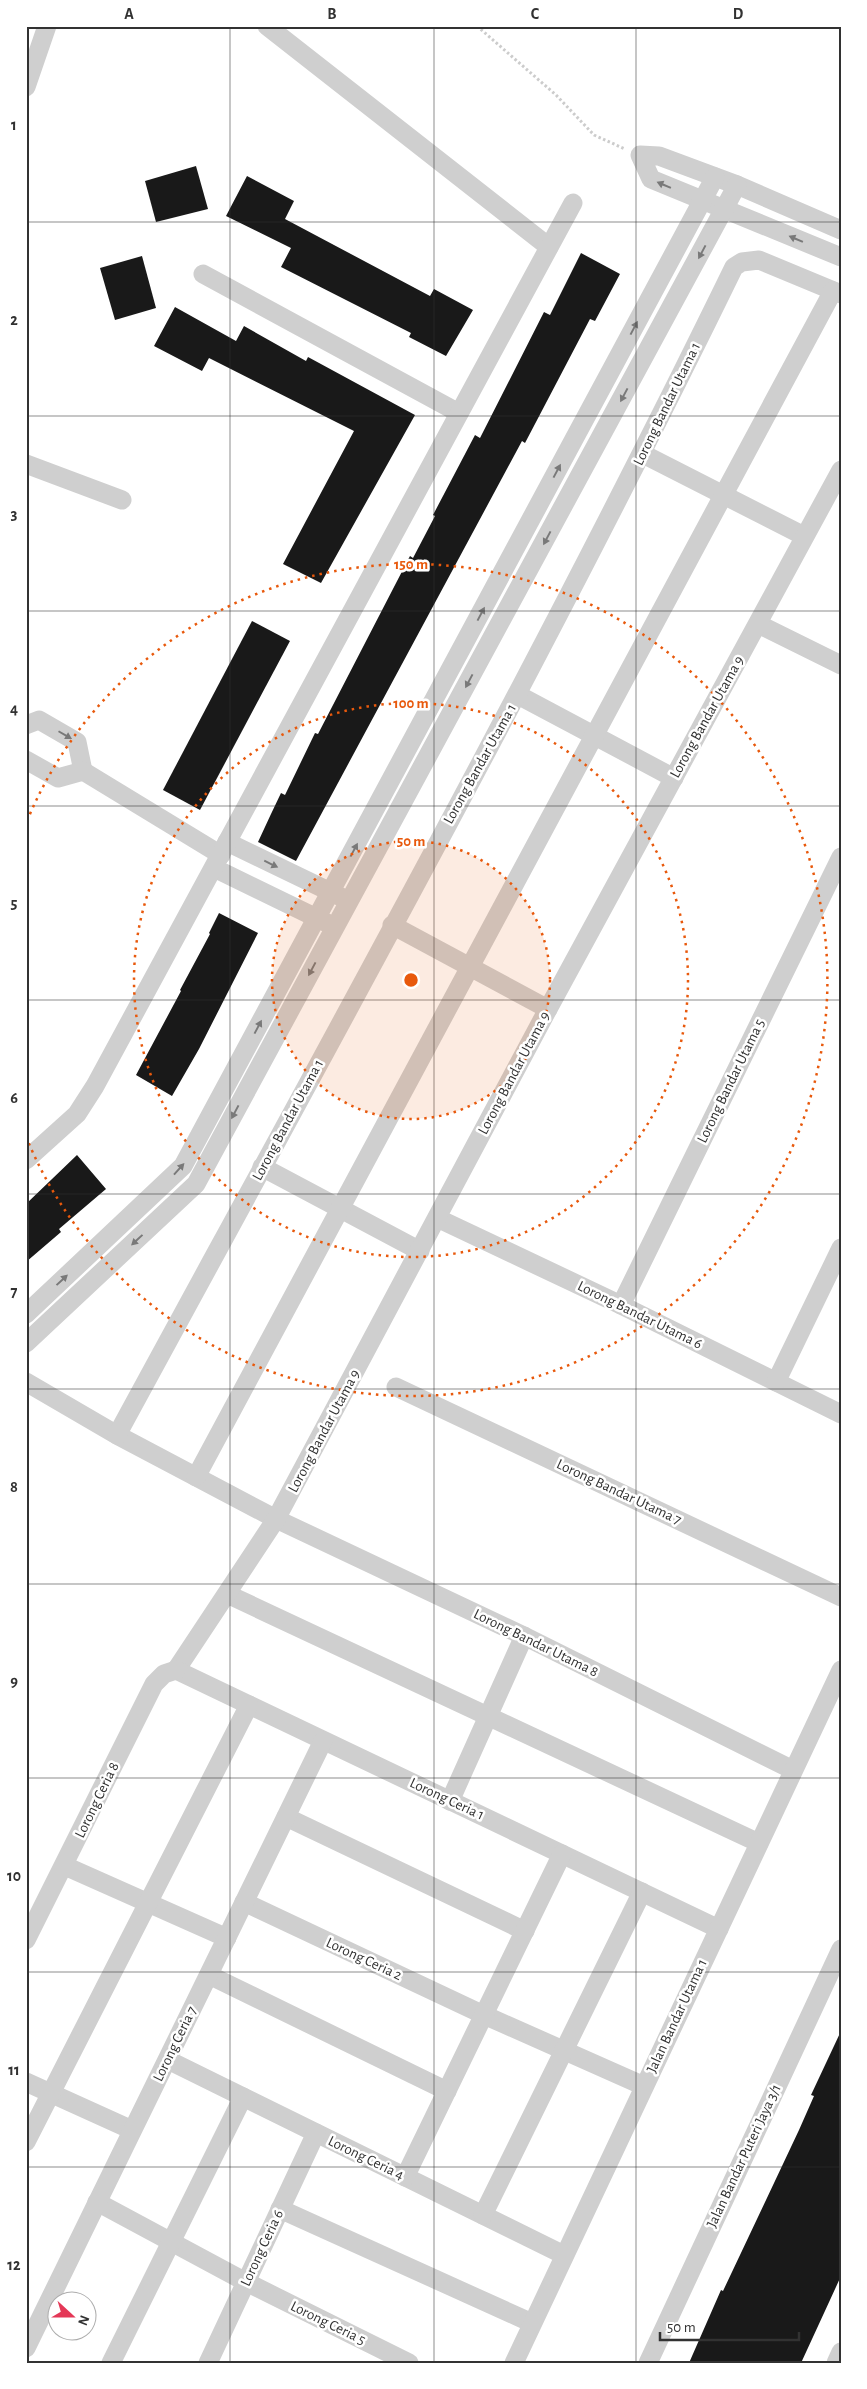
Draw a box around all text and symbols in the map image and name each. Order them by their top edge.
text: A [124,6,134,22]
text: B [327,6,337,22]
text: C [531,6,540,22]
text: D [733,6,744,22]
text: 1 [11,117,17,133]
one-way arrow [657,181,671,189]
one-way arrow [789,234,803,242]
one-way arrow [698,245,706,259]
text: 2 [10,312,18,328]
one-way arrow [630,320,638,335]
street label: Lorong Bandar Utama 1 [631,340,703,468]
one-way arrow [620,388,629,402]
one-way arrow [553,464,562,478]
text: 3 [11,506,18,522]
one-way arrow [543,530,551,545]
text: 150 m [394,557,428,572]
one-way arrow [476,607,485,621]
street label: Lorong Bandar Utama 9 [667,654,747,780]
one-way arrow [465,674,474,687]
text: 100 m [393,696,429,711]
text: 4 [10,701,18,717]
street label: Lorong Bandar Utama 1 [441,701,519,827]
one-way arrow [58,731,72,739]
text: 50 m [397,834,425,849]
one-way arrow [350,843,358,857]
one-way arrow [264,860,278,868]
text: 5 [11,895,18,911]
one-way arrow [308,962,316,977]
centre of rings [402,971,420,989]
street label: Lorong Bandar Utama 9 [475,1009,553,1137]
street label: Lorong Bandar Utama 5 [694,1017,768,1145]
one-way arrow [254,1020,263,1034]
street label: Lorong Bandar Utama 1 [250,1057,326,1183]
text: 6 [10,1090,18,1106]
one-way arrow [230,1106,239,1119]
one-way arrow [174,1162,185,1175]
one-way arrow [131,1234,143,1246]
one-way arrow [55,1274,67,1286]
street label: Lorong Bandar Utama 6 [575,1278,705,1352]
text: 7 [11,1284,18,1300]
street label: Lorong Bandar Utama 9 [285,1367,363,1495]
street label: Lorong Bandar Utama 7 [554,1456,684,1528]
text: 8 [10,1479,18,1495]
street label: Lorong Bandar Utama 8 [471,1606,601,1680]
text: 9 [10,1673,18,1689]
street label: Lorong Ceria 8 [72,1760,122,1840]
street label: Lorong Ceria 1 [407,1775,487,1823]
text: 10 [7,1868,21,1884]
street label: Lorong Ceria 2 [324,1935,404,1983]
street label: Jalan Bandar Utama 1 [644,1957,710,2075]
street label: Lorong Ceria 7 [150,2004,200,2084]
text: 11 [8,2062,20,2078]
street label: Jalan Bandar Puteri Jaya 3/1 [704,2082,784,2230]
street label: Lorong Ceria 4 [326,2133,406,2183]
street label: Lorong Ceria 6 [238,2208,286,2288]
text: 12 [7,2257,21,2273]
north arrow [48,2292,98,2342]
street label: Lorong Ceria 5 [288,2298,368,2348]
scale bar [660,2309,798,2341]
text: N [75,2313,91,2327]
text: 50 m [667,2320,696,2335]

